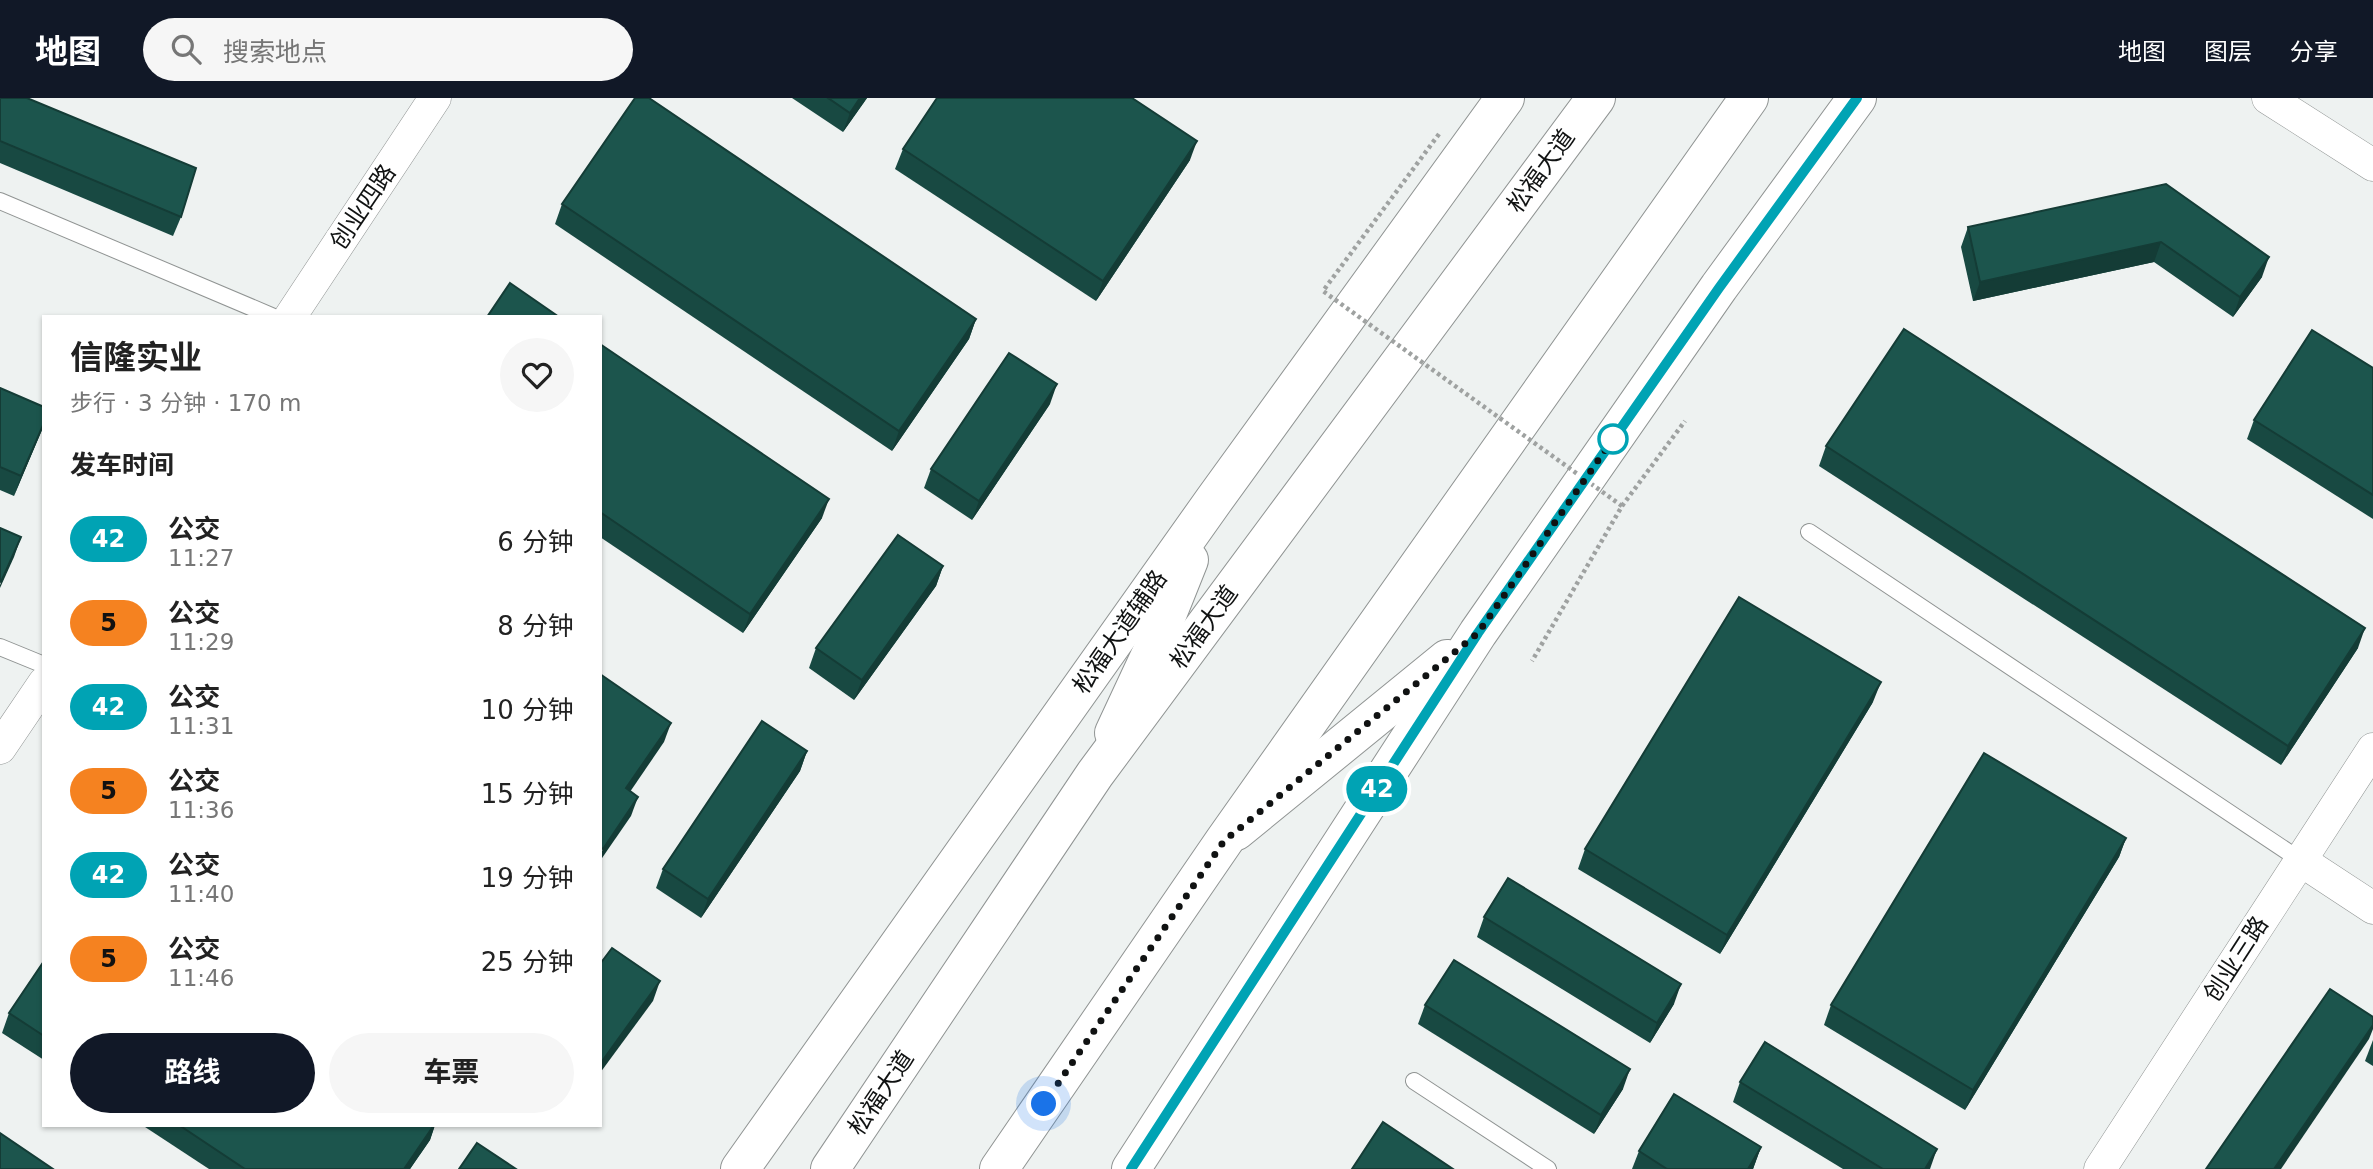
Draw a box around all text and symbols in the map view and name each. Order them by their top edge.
search box [143,18,633,81]
icon: search [167,30,205,68]
text: 地图 [35,32,101,71]
text: 搜索地点 [223,37,327,67]
text: 地图 [2118,38,2166,66]
text: 图层 [2204,38,2252,66]
text: 分享 [2290,38,2338,66]
street label: 松福大道 [1501,124,1581,218]
street label: 创业四路 [325,159,401,255]
text: 信隆实业 [70,338,202,377]
button: heart [500,338,574,412]
text: 步行 · 3 分钟 · 170 m [70,390,301,416]
unlabelled marker [1598,424,1628,454]
text: 发车时间 [70,450,174,480]
text: 公交 [168,514,220,544]
text: 42 [92,525,125,553]
text: 6 分钟 [497,527,574,557]
text: 11:27 [168,545,234,571]
street label: 松福大道辅路 [1067,565,1173,699]
street label: 松福大道 [1164,580,1244,674]
text: 公交 [168,598,220,628]
text: 5 [100,609,117,637]
text: 8 分钟 [497,611,574,641]
text: 11:29 [168,629,234,655]
text: 公交 [168,682,220,712]
text: 42 [92,693,125,721]
text: 10 分钟 [481,695,574,725]
text: 11:31 [168,713,234,739]
text: 公交 [168,766,220,796]
line badge: 42 [1346,766,1408,812]
text: 42 [1360,775,1394,803]
text: 5 [100,777,117,805]
text: 15 分钟 [481,779,574,809]
text: 11:36 [168,797,234,823]
text: 公交 [168,850,220,880]
text: 42 [92,861,125,889]
text: 19 分钟 [481,863,574,893]
text: 11:40 [168,881,234,907]
street label: 创业三路 [2198,911,2274,1007]
text: 公交 [168,934,220,964]
text: 5 [100,945,117,973]
text: 25 分钟 [481,947,574,977]
text: 11:46 [168,965,234,991]
button: 路线 [70,1033,315,1113]
button: 车票 [329,1033,574,1113]
street label: 松福大道 [843,1045,919,1141]
your location [1026,1086,1061,1121]

